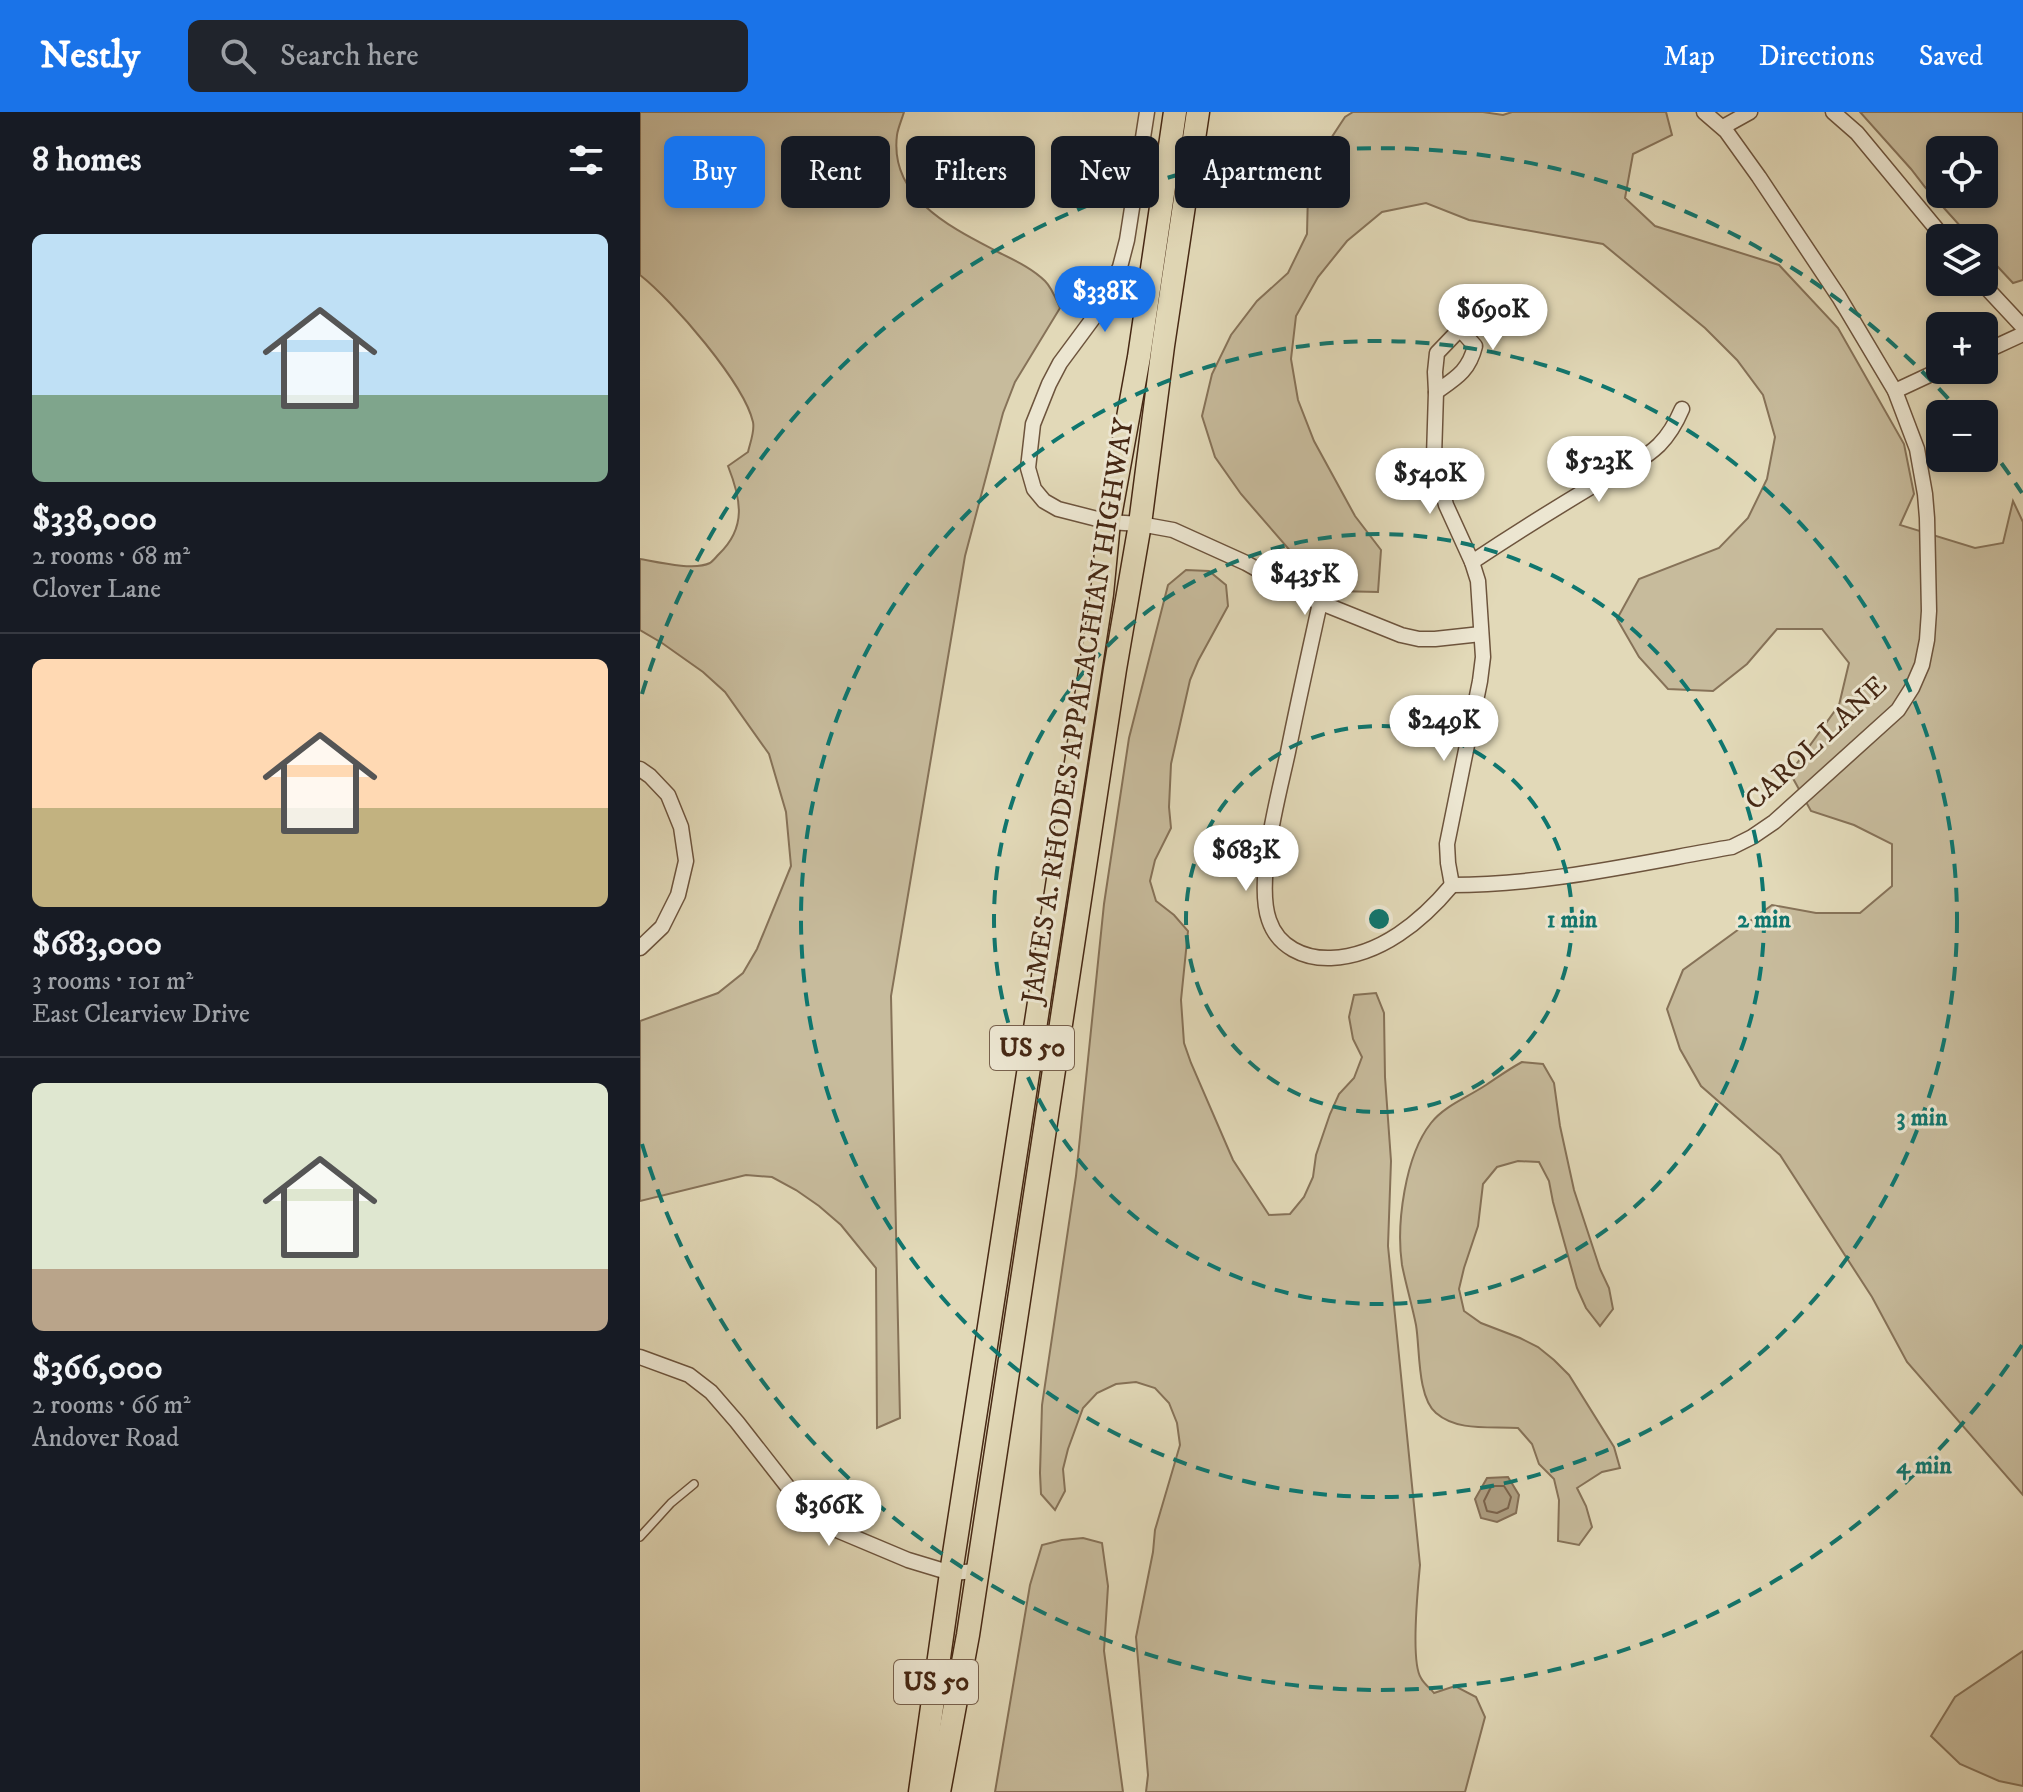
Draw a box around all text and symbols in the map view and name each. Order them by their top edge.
search box [188,20,748,92]
text: Nestly [40,32,140,80]
icon: search [216,34,260,78]
text: Search here [280,38,419,75]
text: Map [1663,39,1715,74]
text: Directions [1759,39,1875,74]
text: Saved [1919,39,1983,74]
chip: Buy [664,136,765,208]
chip: Rent [781,136,890,208]
chip: Filters [906,136,1035,208]
chip: New [1051,136,1159,208]
chip: Apartment [1175,136,1350,208]
map controls [1926,136,1998,472]
button: locate [1926,136,1998,208]
icon: filters [564,138,608,182]
text: 8 homes [32,139,141,181]
button: layers [1926,224,1998,296]
pin: $338K [1049,266,1161,334]
text: $338K [1073,275,1137,308]
pin: $690K [1437,284,1549,352]
icon: home [248,286,392,430]
text: $690K [1457,293,1529,326]
button: + [1926,312,1998,384]
button: − [1926,400,1998,472]
street label: JAMES A. RHODES APPALACHIAN HIGHWAY [1014,416,1142,1009]
pin: $523K [1543,436,1655,504]
text: $523K [1565,445,1633,478]
pin: $540K [1374,448,1486,516]
text: $540K [1394,457,1466,490]
text: $338,000 [32,498,157,540]
text: 2 rooms · 68 m² [32,540,190,573]
pin: $435K [1249,549,1361,617]
text: $435K [1270,558,1340,591]
text: Clover Lane [32,573,161,606]
street label: CAROL LANE [1738,668,1894,818]
pin: $249K [1388,695,1500,763]
text: $249K [1407,704,1481,737]
icon: home [248,711,392,855]
pin: $683K [1190,825,1302,893]
text: $683K [1212,834,1280,867]
centre of rings [1365,905,1393,933]
text: 1 min [1547,905,1598,935]
text: 2 min [1737,905,1791,935]
text: $683,000 [32,923,162,965]
text: 3 rooms · 101 m² [32,965,193,998]
text: East Clearview Drive [32,998,250,1031]
road number: US 50 [990,1026,1074,1070]
text: 3 min [1897,1103,1948,1133]
icon: home [248,1135,392,1279]
text: $366,000 [32,1347,163,1389]
text: 2 rooms · 66 m² [32,1389,191,1422]
text: Andover Road [32,1422,179,1455]
text: 4 min [1896,1451,1952,1481]
pin: $366K [773,1480,885,1548]
text: $366K [794,1489,864,1522]
road number: US 50 [894,1660,978,1704]

